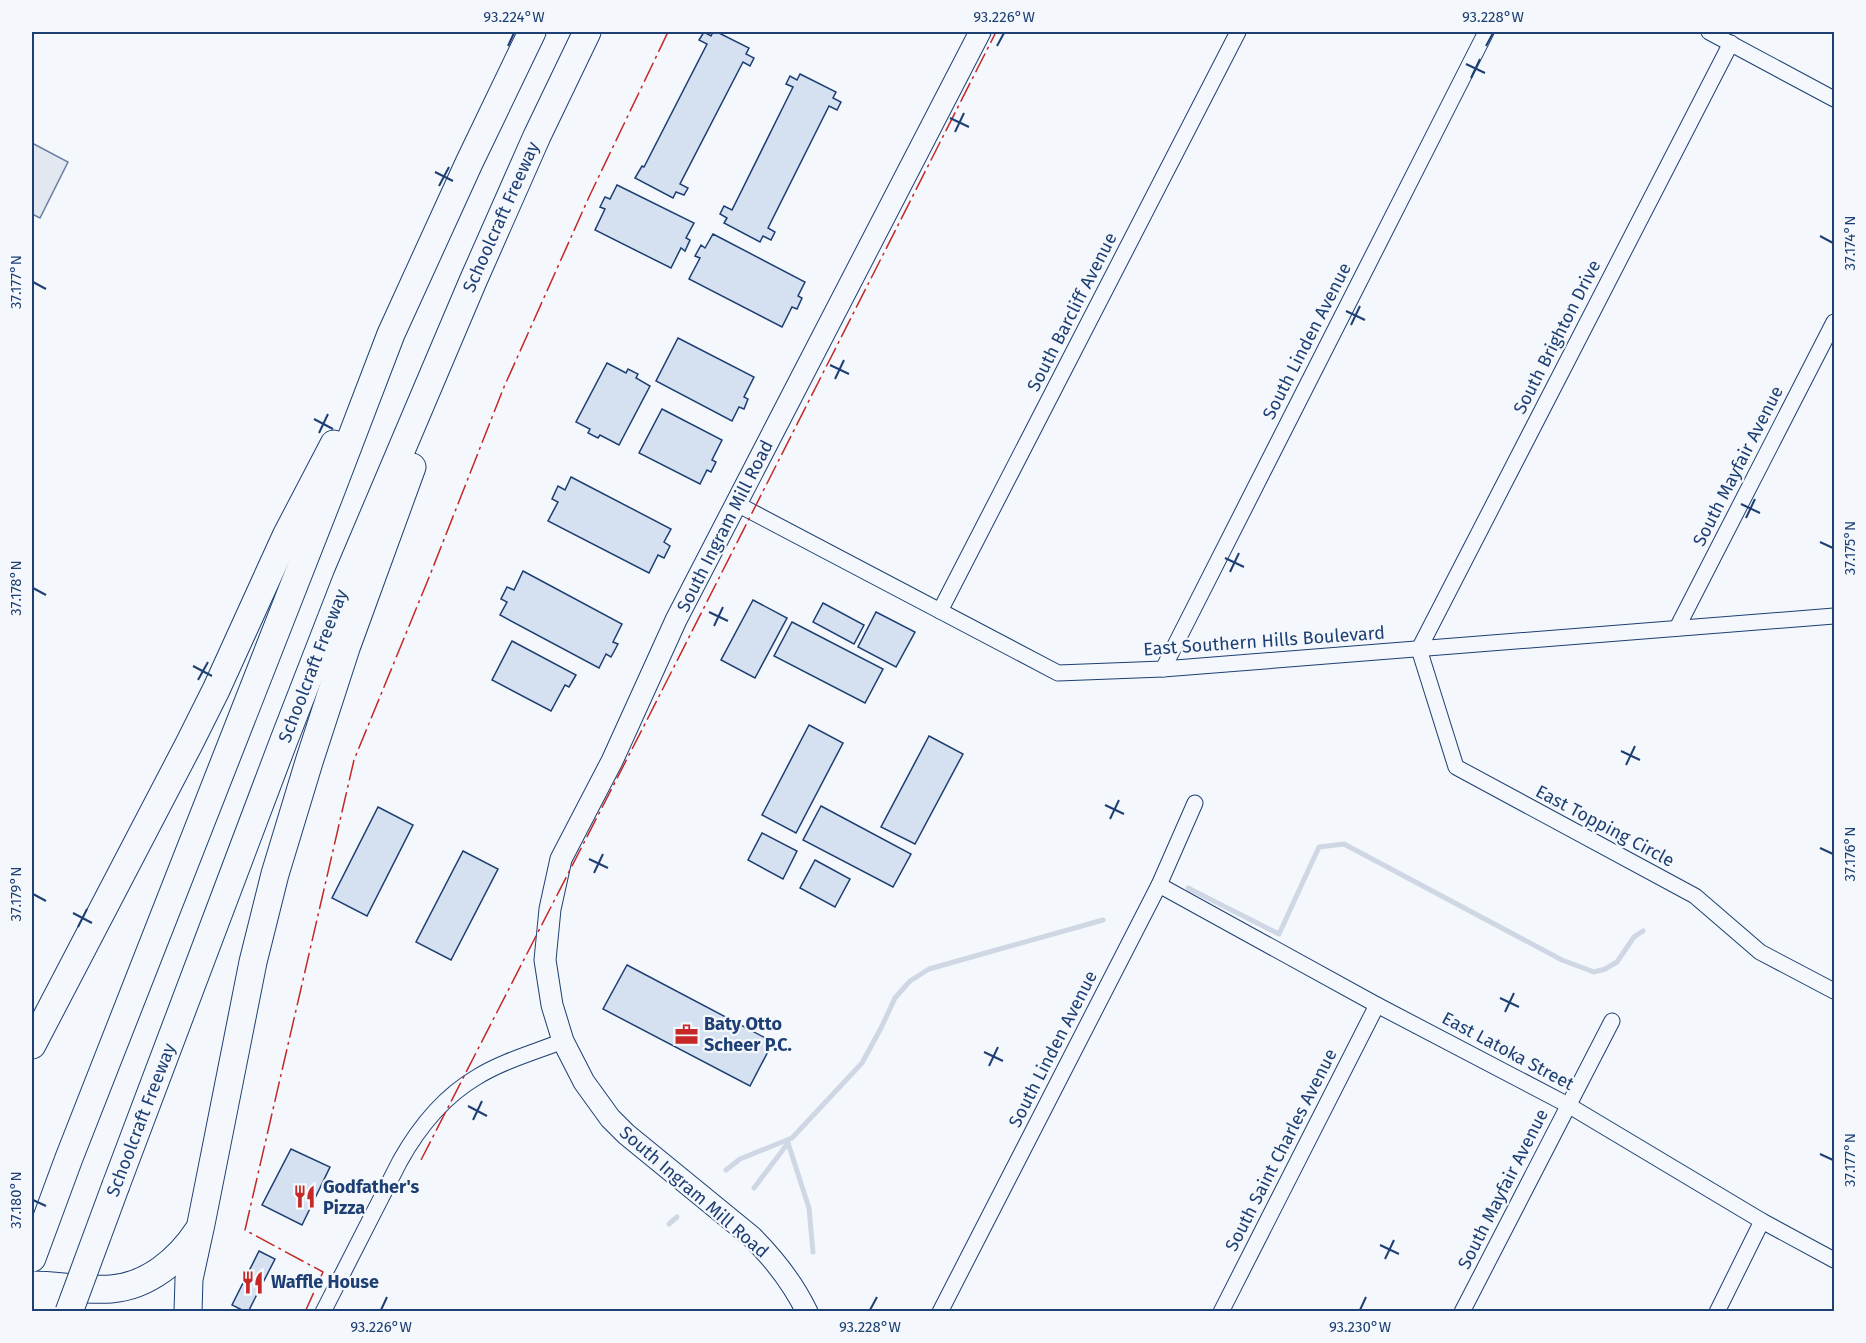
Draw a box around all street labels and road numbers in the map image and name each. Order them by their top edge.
street label: Schoolcraft Freeway [458,138,544,296]
street label: South Barcliff Avenue [1022,229,1122,395]
street label: South Brighton Drive [1509,256,1605,418]
street label: South Linden Avenue [1258,259,1356,423]
street label: South Mayfair Avenue [1688,382,1788,550]
street label: South Ingram Mill Road [672,436,778,616]
street label: Schoolcraft Freeway [274,586,352,746]
street label: East Southern Hills Boulevard [1143,622,1385,660]
street label: East Topping Circle [1532,780,1678,872]
street label: South Linden Avenue [1004,967,1102,1131]
street label: East Latoka Street [1438,1007,1578,1095]
street label: Schoolcraft Freeway [102,1040,180,1200]
street label: South Saint Charles Avenue [1220,1045,1342,1255]
street label: South Mayfair Avenue [1453,1105,1553,1273]
street label: South Ingram Mill Road [615,1121,773,1263]

